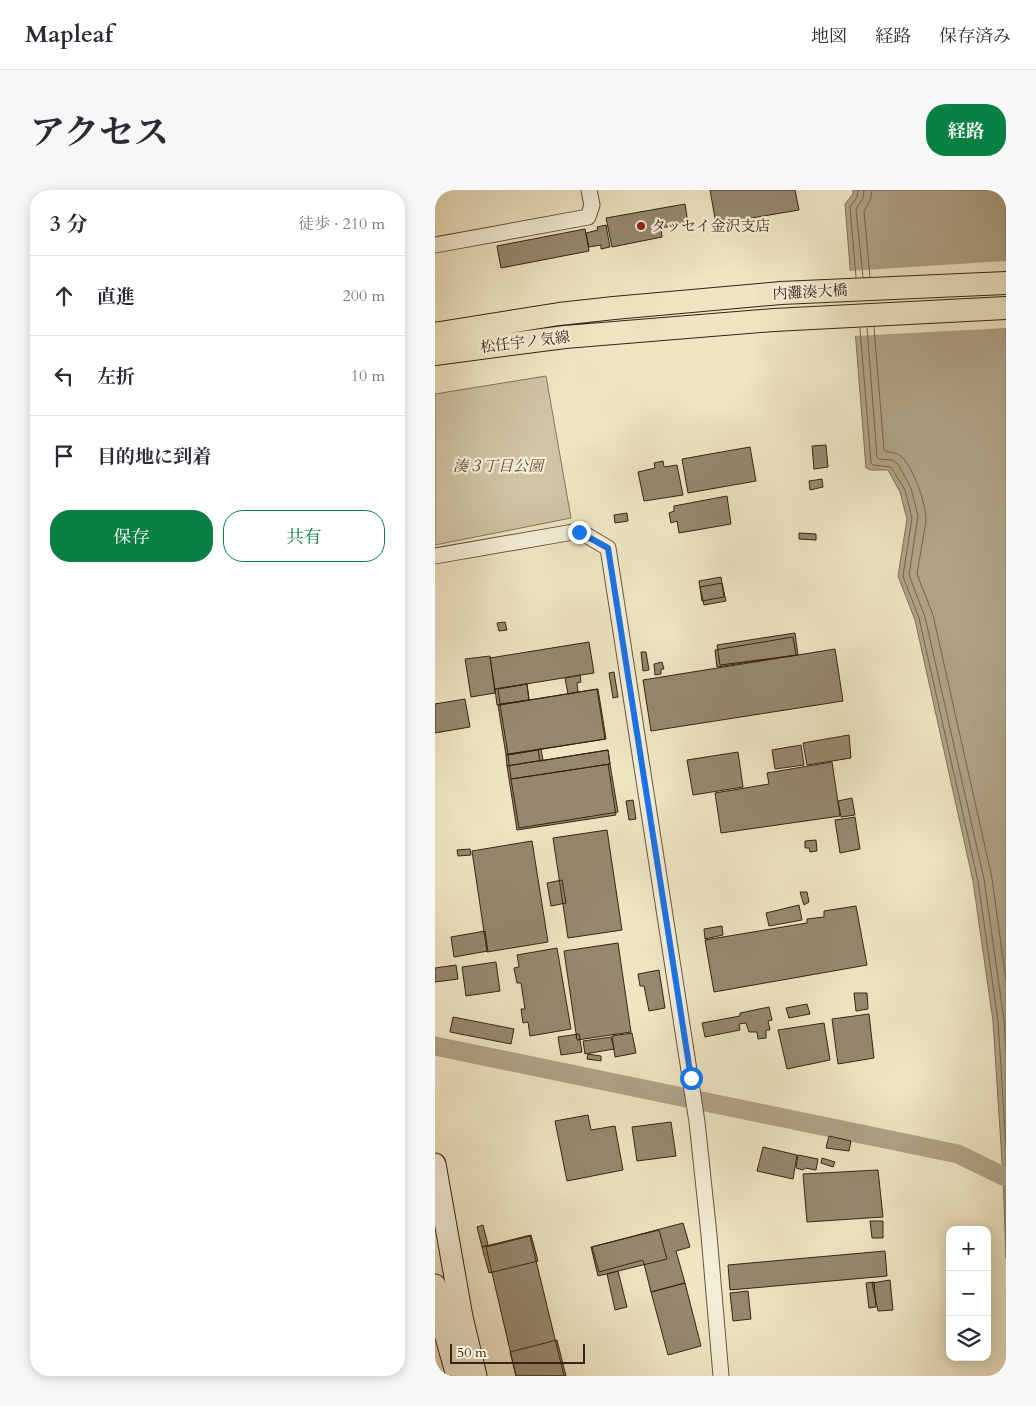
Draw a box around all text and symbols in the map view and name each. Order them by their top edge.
text: Mapleaf [25,18,113,51]
text: 地図 [811,24,847,49]
text: 経路 [875,24,911,49]
text: 保存済み [939,24,1011,49]
button: 経路 [926,104,1006,156]
text: アクセス [30,109,169,157]
text: 3 分 [50,210,87,239]
text: 徒歩 · 210 m [298,213,385,235]
place label: タッセイ金沢支店 [651,216,771,236]
marker: タッセイ金沢支店 [635,220,647,232]
street label: 内灘湊大橋 [772,280,848,304]
icon: ahead [50,282,78,310]
text: 直進 [97,284,135,310]
text: 200 m [343,285,385,307]
street label: 松任宇ノ気線 [479,327,571,357]
icon: left [50,362,78,390]
text: 左折 [97,364,135,390]
text: 10 m [351,365,385,387]
icon: arrive [50,442,78,470]
text: 目的地に到着 [97,444,211,470]
park label: 湊３丁目公園 [453,456,546,476]
button: 保存 [50,510,213,562]
button: 共有 [223,510,385,562]
route end [568,521,591,544]
route start [680,1067,703,1090]
map controls [946,1226,991,1361]
button: + [946,1226,991,1271]
button: − [946,1271,991,1316]
button: layers [946,1316,991,1361]
scale bar [450,1341,585,1364]
text: 50 m [457,1343,487,1362]

